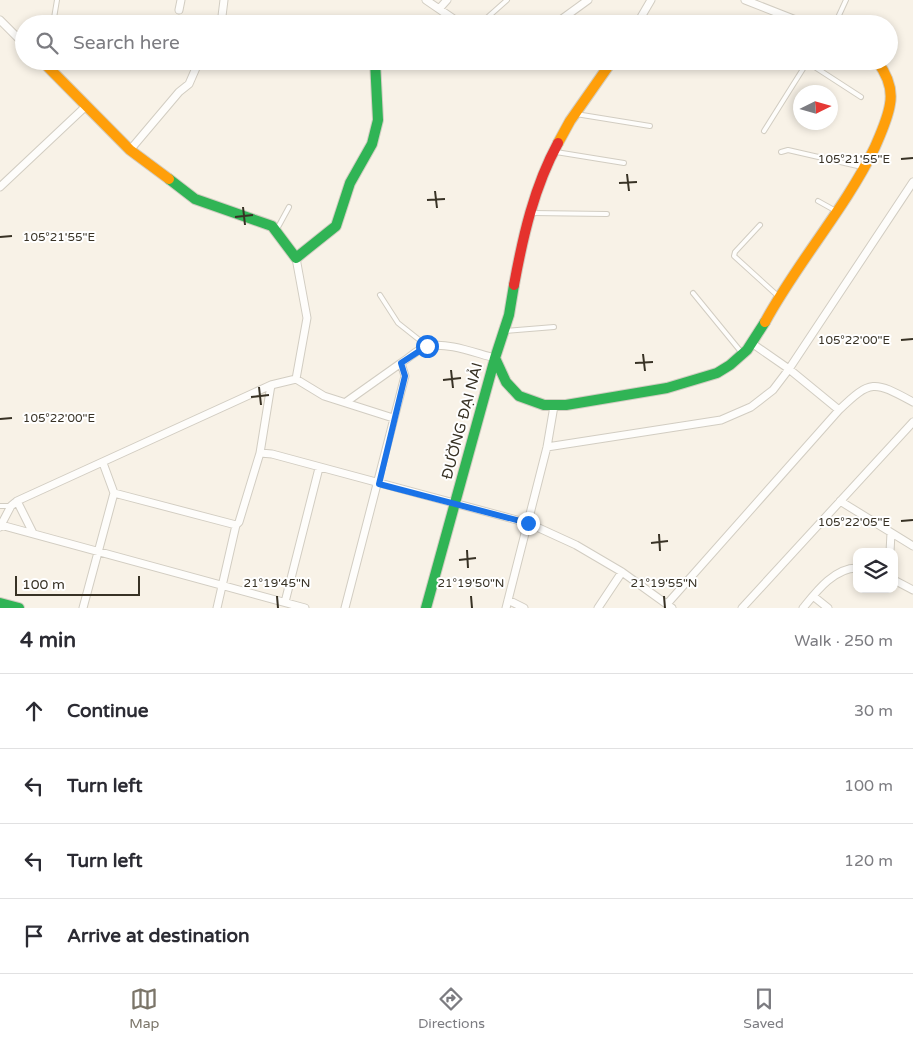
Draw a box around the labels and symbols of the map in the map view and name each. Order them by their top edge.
north arrow [793,85,838,130]
text: 105°21'55"E [818,152,890,166]
text: 105°21'55"E [23,230,95,244]
text: 105°22'00"E [818,333,890,347]
route start [416,335,439,358]
street label: ĐƯỜNG ĐẠI NẢI [438,361,486,481]
text: 105°22'00"E [23,411,95,425]
route end [517,512,540,535]
text: 105°22'05"E [818,515,890,529]
scale bar [15,573,140,596]
text: 21°19'45"N [244,576,311,590]
text: 21°19'50"N [438,576,505,590]
text: 21°19'55"N [631,576,698,590]

